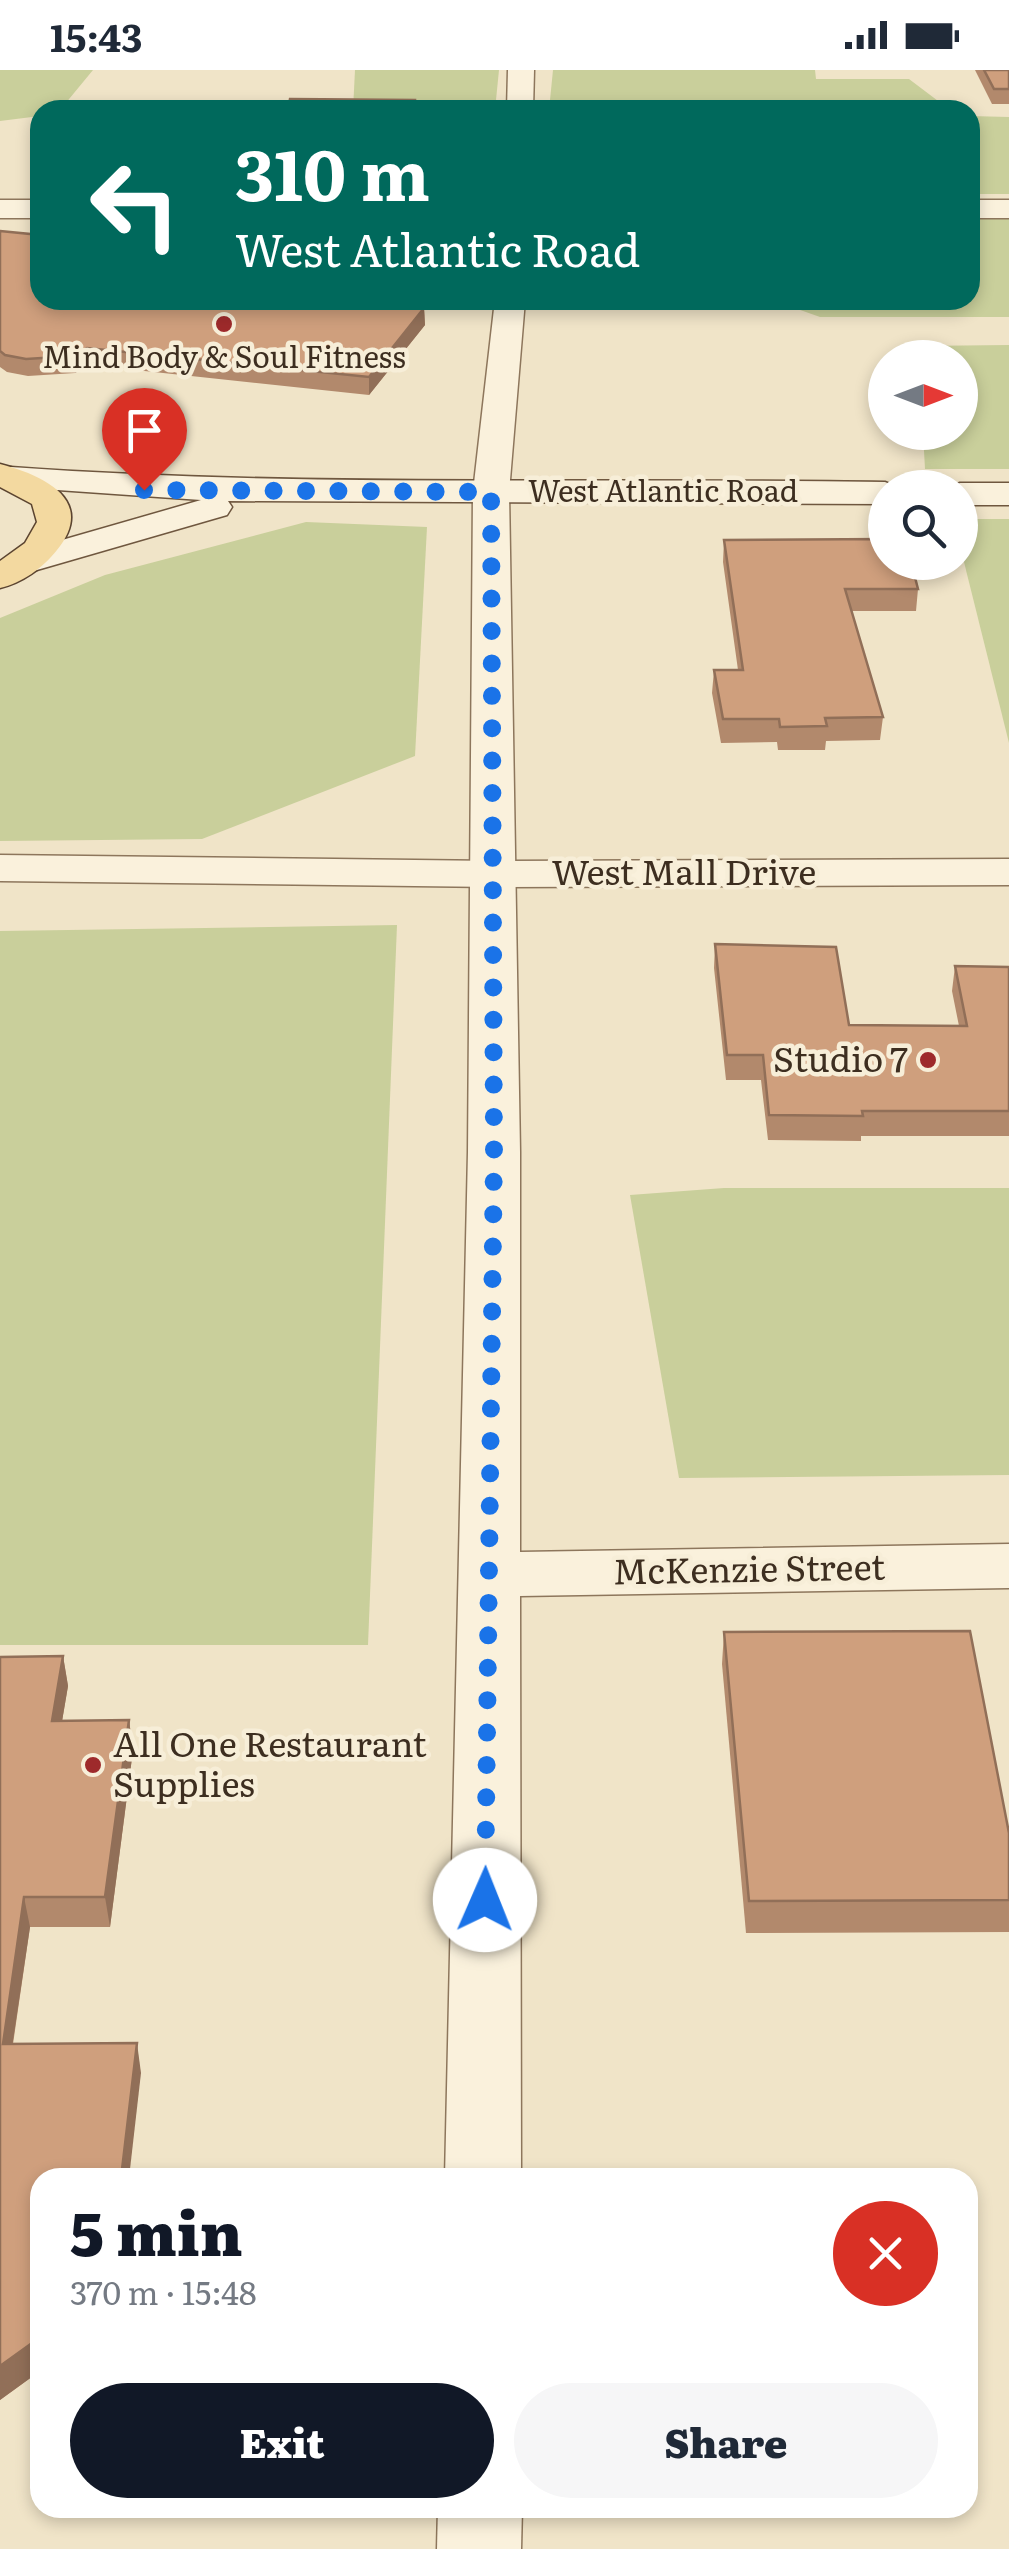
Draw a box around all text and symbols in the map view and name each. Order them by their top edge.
text: 15:43 [50,7,142,64]
text: 310 m [235,119,430,223]
icon: left [70,140,200,270]
text: West Atlantic Road [235,214,640,281]
marker: Mind Body & Soul Fitness [213,313,235,335]
place label: Mind Body & Soul Fitness [42,333,406,377]
north arrow [868,340,978,450]
map controls [868,340,978,580]
pin [102,388,187,491]
icon: arrive [117,403,172,458]
street label: West Atlantic Road [528,467,798,511]
button: search [868,470,978,580]
street label: West Mall Drive [552,844,817,896]
place label: Studio 7 [773,1031,908,1083]
marker: Studio 7 [917,1049,939,1071]
street label: McKenzie Street [612,1539,886,1595]
place label: All One Restaurant Supplies [113,1716,427,1808]
marker: All One Restaurant Supplies [82,1754,104,1776]
position arrow [433,1848,537,1952]
text: 5 min [70,2185,243,2274]
button: close [833,2201,938,2306]
text: 370 m · 15:48 [70,2267,257,2315]
button: Exit [70,2383,494,2498]
button: Share [514,2383,938,2498]

